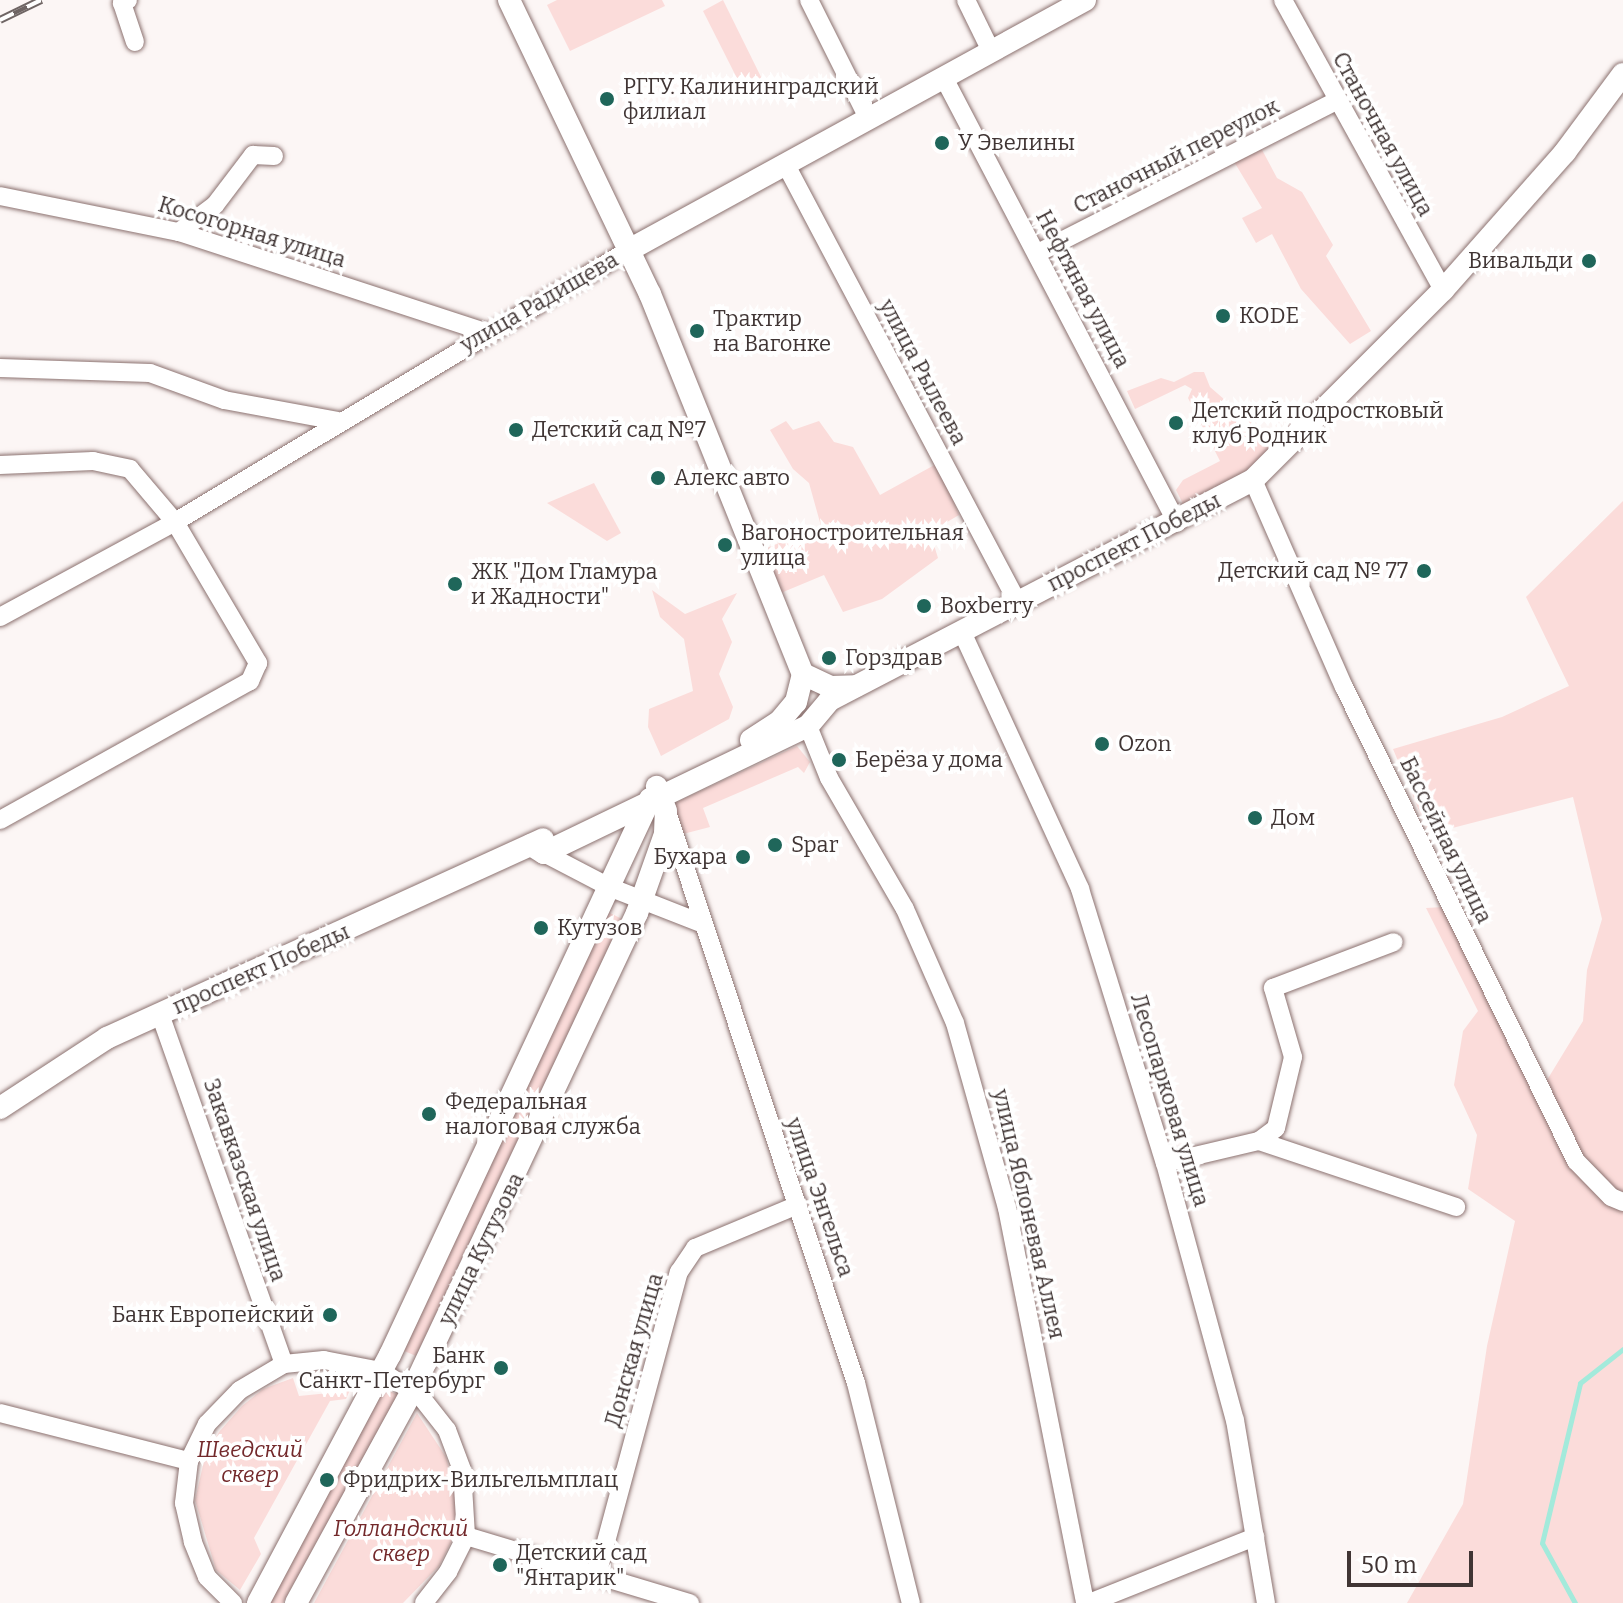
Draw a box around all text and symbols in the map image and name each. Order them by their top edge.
street label: Станочная улица [1327,47,1439,221]
place label: РГГУ. Калининградский филиал [623,73,879,124]
marker: РГГУ. Калининградский филиал [598,90,616,108]
street label: Станочный переулок [1069,93,1283,219]
place label: У Эвелины [958,130,1075,156]
marker: У Эвелины [933,134,951,152]
street label: Косогорная улица [155,191,349,273]
street label: Нефтяная улица [1030,206,1136,372]
street label: улица Радищева [455,246,623,358]
place label: Вивальди [1468,248,1573,274]
marker: Вивальди [1580,252,1598,270]
street label: улица Рылеева [873,295,973,449]
place label: KODE [1239,303,1299,329]
place label: Трактир на Вагонке [713,305,831,356]
marker: KODE [1214,307,1232,325]
marker: Трактир на Вагонке [688,322,706,340]
place label: Детский подростковый клуб Родник [1192,397,1444,448]
marker: Детский подростковый клуб Родник [1167,414,1185,432]
place label: Детский сад №7 [532,417,706,443]
marker: Детский сад №7 [507,421,525,439]
place label: Алекс авто [674,465,790,491]
marker: Алекс авто [649,469,667,487]
street label: проспект Победы [1043,487,1225,597]
place label: Вагоностроительная улица [741,519,964,570]
marker: Вагоностроительная улица [716,536,734,554]
place label: ЖК "Дом Гламура и Жадности" [471,558,658,610]
place label: Детский сад № 77 [1218,558,1408,584]
marker: Детский сад № 77 [1415,562,1433,580]
marker: ЖК "Дом Гламура и Жадности" [446,575,464,593]
place label: Boxberry [940,593,1033,619]
marker: Boxberry [915,597,933,615]
place label: Горздрав [845,645,943,671]
marker: Горздрав [820,649,838,667]
place label: Ozon [1118,731,1172,757]
marker: Ozon [1093,735,1111,753]
place label: Берёза у дома [855,747,1003,773]
marker: Берёза у дома [830,751,848,769]
street label: Бассейная улица [1394,753,1498,927]
place label: Дом [1271,805,1315,831]
marker: Дом [1246,809,1264,827]
place label: Spar [791,832,838,858]
marker: Spar [766,836,784,854]
place label: Бухара [654,844,727,870]
marker: Бухара [734,848,752,866]
place label: Кутузов [557,915,642,941]
street label: проспект Победы [168,918,354,1020]
marker: Кутузов [532,919,550,937]
street label: Лесопарковая улица [1125,990,1215,1210]
street label: Закавказская улица [198,1075,292,1285]
street label: улица Яблоневая Аллея [987,1087,1071,1341]
place label: Федеральная налоговая служба [445,1088,641,1140]
marker: Федеральная налоговая служба [420,1105,438,1123]
street label: улица Энгельса [780,1114,860,1280]
street label: улица Кутузова [433,1168,529,1330]
street label: Донская улица [599,1270,669,1430]
place label: Банк Европейский [112,1302,314,1328]
marker: Банк Европейский [321,1306,339,1324]
place label: Банк Санкт-Петербург [298,1342,485,1394]
marker: Банк Санкт-Петербург [492,1359,510,1377]
park label: Шведский сквер [197,1436,303,1488]
place label: Фридрих-Вильгельмплац [343,1467,618,1493]
marker: Фридрих-Вильгельмплац [318,1471,336,1489]
park label: Голландский сквер [334,1515,468,1566]
scale bar [1351,1535,1477,1585]
place label: Детский сад "Янтарик" [516,1539,647,1590]
text: 50 m [1361,1551,1417,1579]
marker: Детский сад "Янтарик" [491,1556,509,1574]

